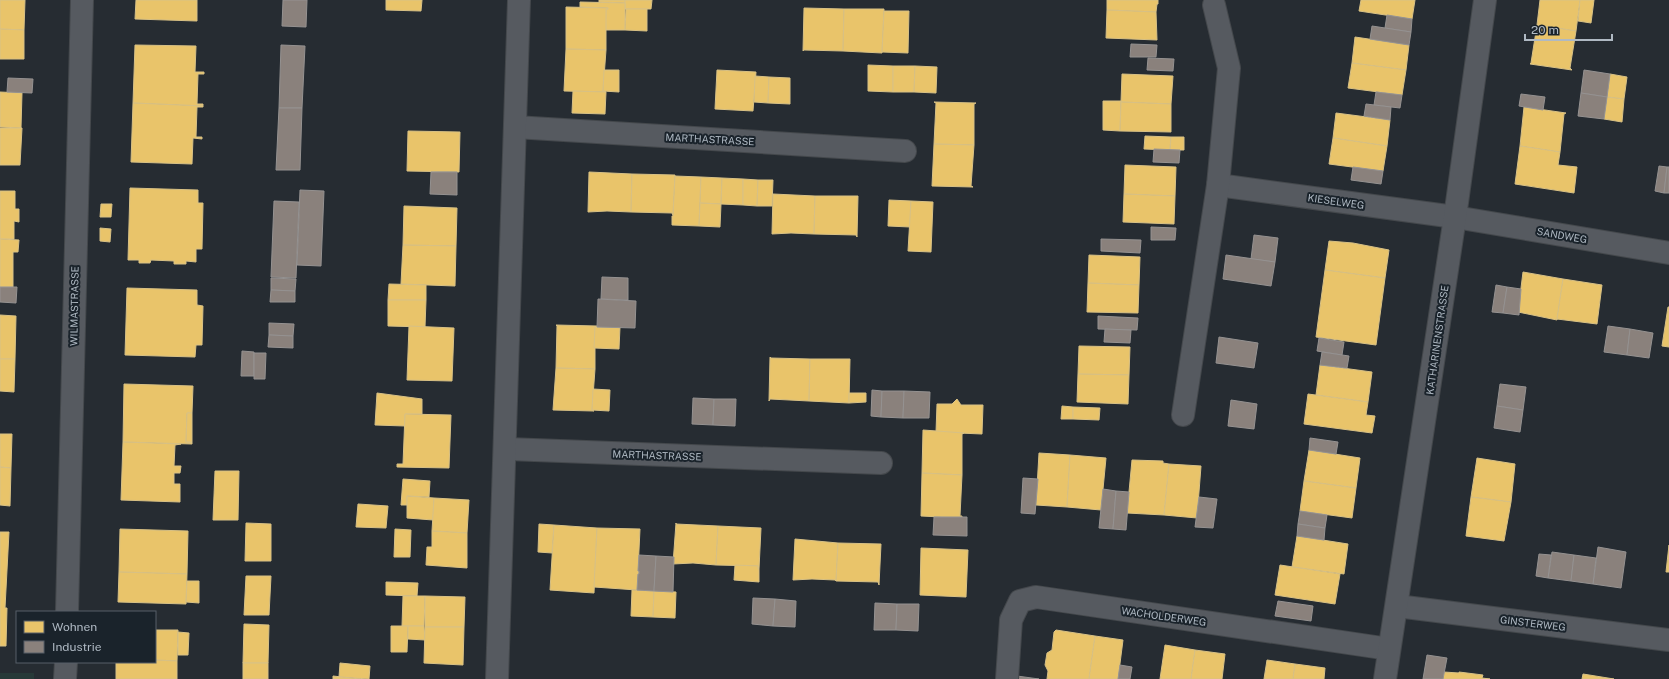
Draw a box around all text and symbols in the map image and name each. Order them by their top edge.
scale bar [1525,16,1612,42]
text: 20 m [1531,23,1559,37]
street label: MARTHASTRASSE [665,131,755,147]
street label: KIESELWEG [1307,191,1365,211]
street label: SANDWEG [1536,225,1588,245]
street label: WILMASTRASSE [67,266,81,346]
street label: KATHARINENSTRASSE [1423,284,1451,396]
street label: MARTHASTRASSE [612,447,702,463]
street label: WACHOLDERWEG [1121,604,1207,628]
legend [16,611,156,663]
street label: GINSTERWEG [1500,613,1566,633]
text: Wohnen [52,620,97,634]
text: Industrie [52,640,102,654]

